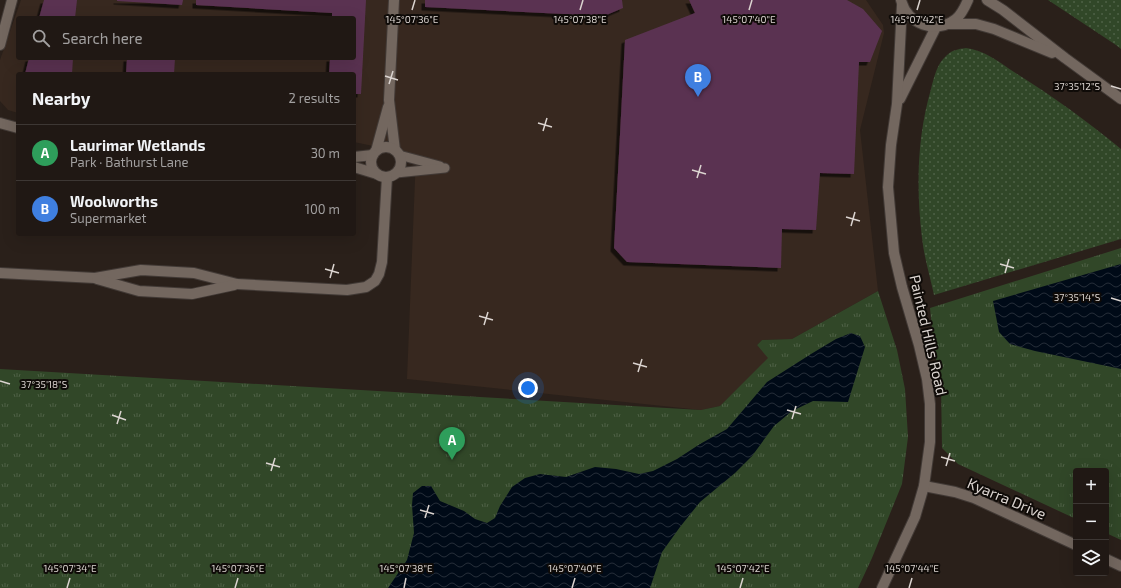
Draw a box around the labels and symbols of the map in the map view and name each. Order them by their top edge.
text: 145°07'36"E [386,13,439,25]
text: 145°07'38"E [553,13,607,25]
text: 145°07'40"E [722,13,776,25]
text: 145°07'42"E [890,13,944,25]
pin: B [685,64,711,97]
text: 37°35'12"S [1054,80,1100,92]
street label: Painted Hills Road [906,273,952,397]
text: 37°35'14"S [1054,291,1101,303]
text: 37°35'18"S [21,378,68,390]
your location [518,378,538,398]
pin: A [439,427,465,460]
street label: Kyarra Drive [965,473,1049,523]
text: 145°07'34"E [43,562,97,574]
text: 145°07'36"E [212,562,265,574]
text: 145°07'38"E [379,562,433,574]
text: 145°07'40"E [548,562,602,574]
text: 145°07'42"E [716,562,770,574]
text: 145°07'44"E [885,562,939,574]

